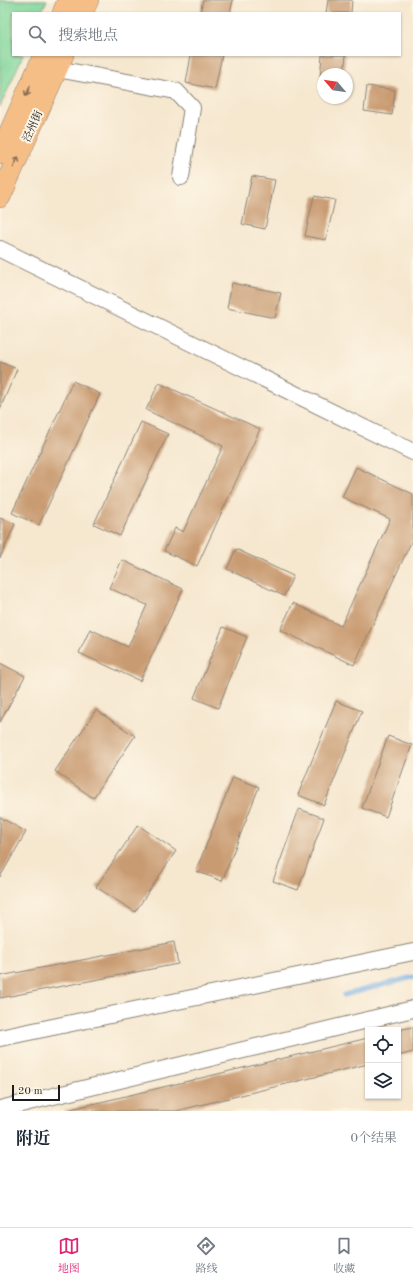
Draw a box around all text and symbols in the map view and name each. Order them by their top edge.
search box [12,12,401,56]
icon: search [26,23,48,45]
text: 搜索地点 [58,29,118,44]
north arrow [317,68,353,104]
one-way arrow [24,84,31,96]
street label: 泾州街 [20,108,45,144]
one-way arrow [13,156,20,168]
map controls [365,1027,401,1099]
button: locate [365,1027,401,1063]
button: layers [365,1063,401,1099]
scale bar [12,1083,60,1102]
text: 20 m [18,1086,43,1097]
text: 附近 [16,1131,50,1148]
text: 0个结果 [350,1132,397,1145]
tab: 地图 [58,1235,80,1277]
tab: 路线 [195,1235,217,1277]
tab: 收藏 [333,1235,355,1277]

